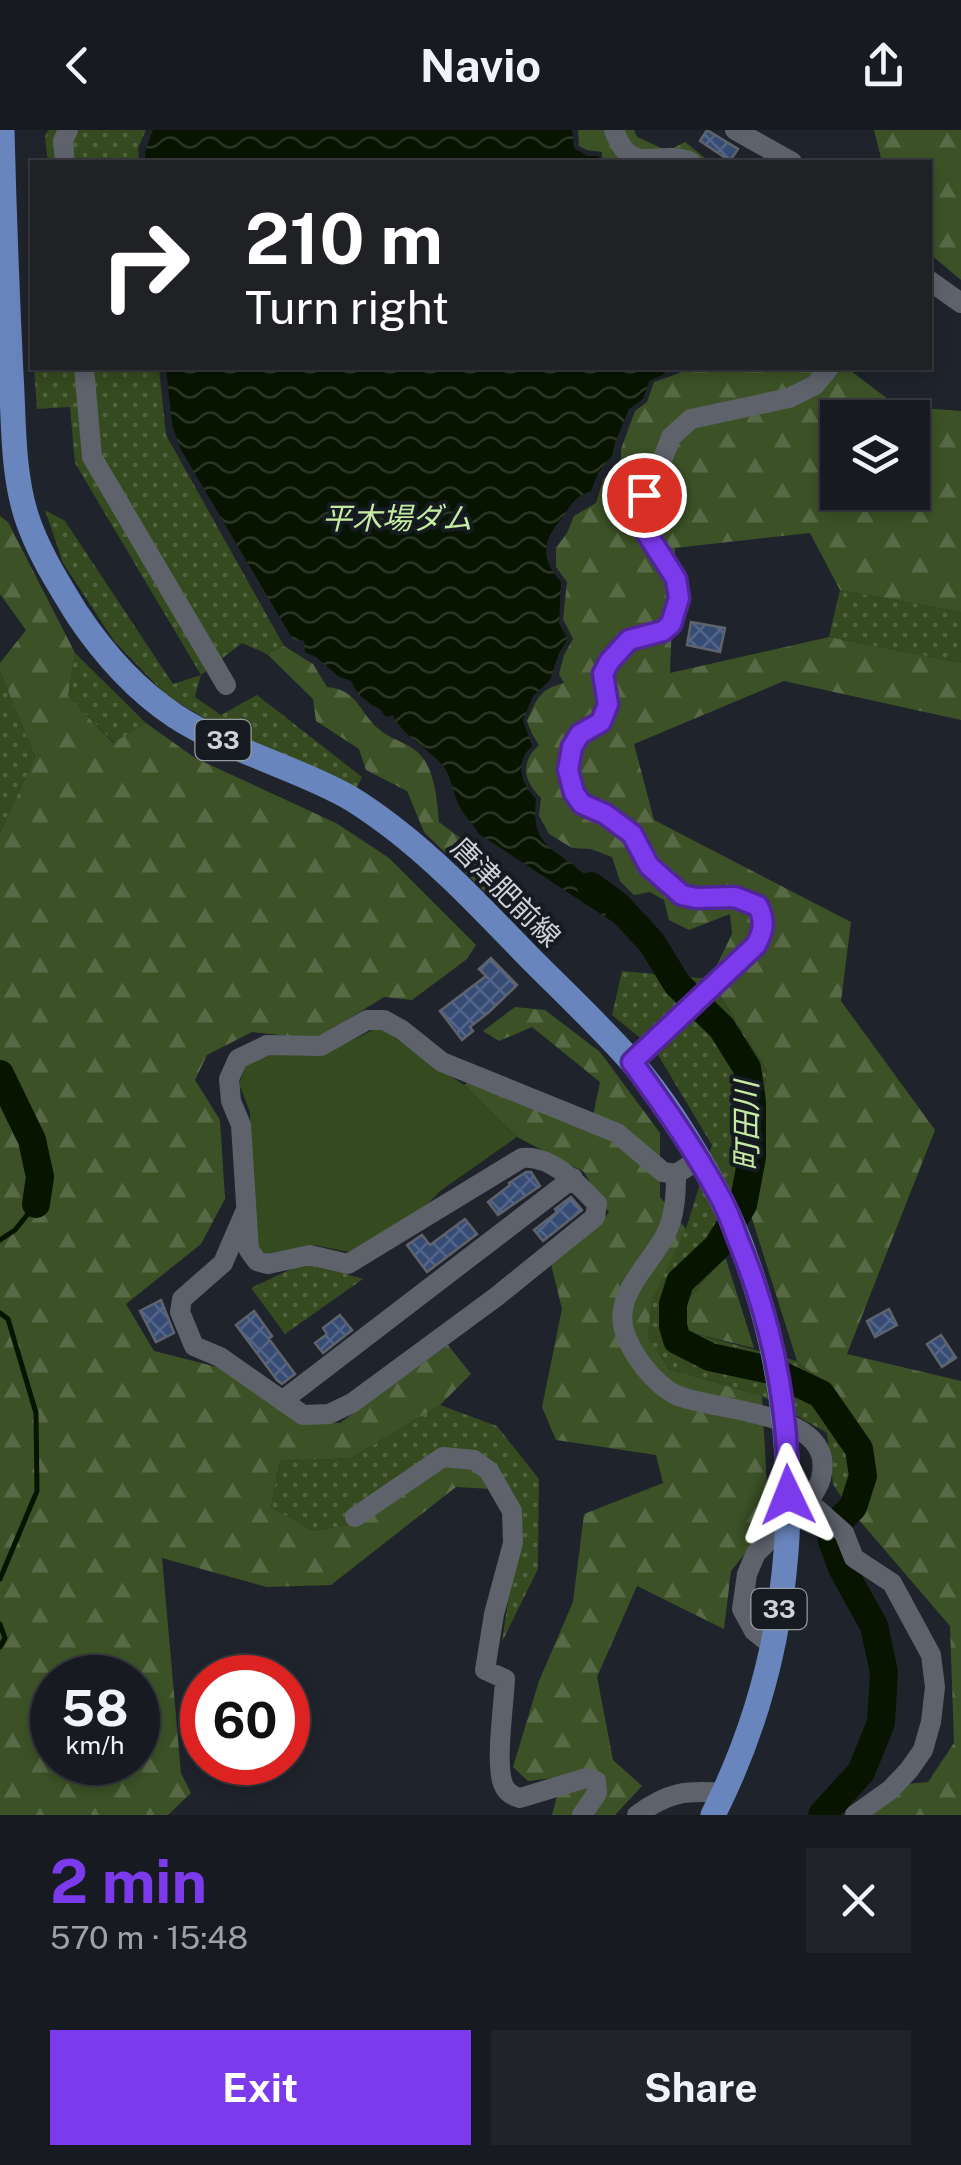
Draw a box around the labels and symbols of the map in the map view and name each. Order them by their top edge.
pin [602,453,687,538]
water label: 平木場ダム [322,500,472,536]
road number: 33 [196,720,250,760]
street label: 唐津肥前線 [445,830,568,953]
water label: 町田川 [728,1078,764,1171]
position arrow [736,1443,840,1547]
road number: 33 [752,1589,806,1629]
speed limit sign: 60 [180,1655,310,1785]

